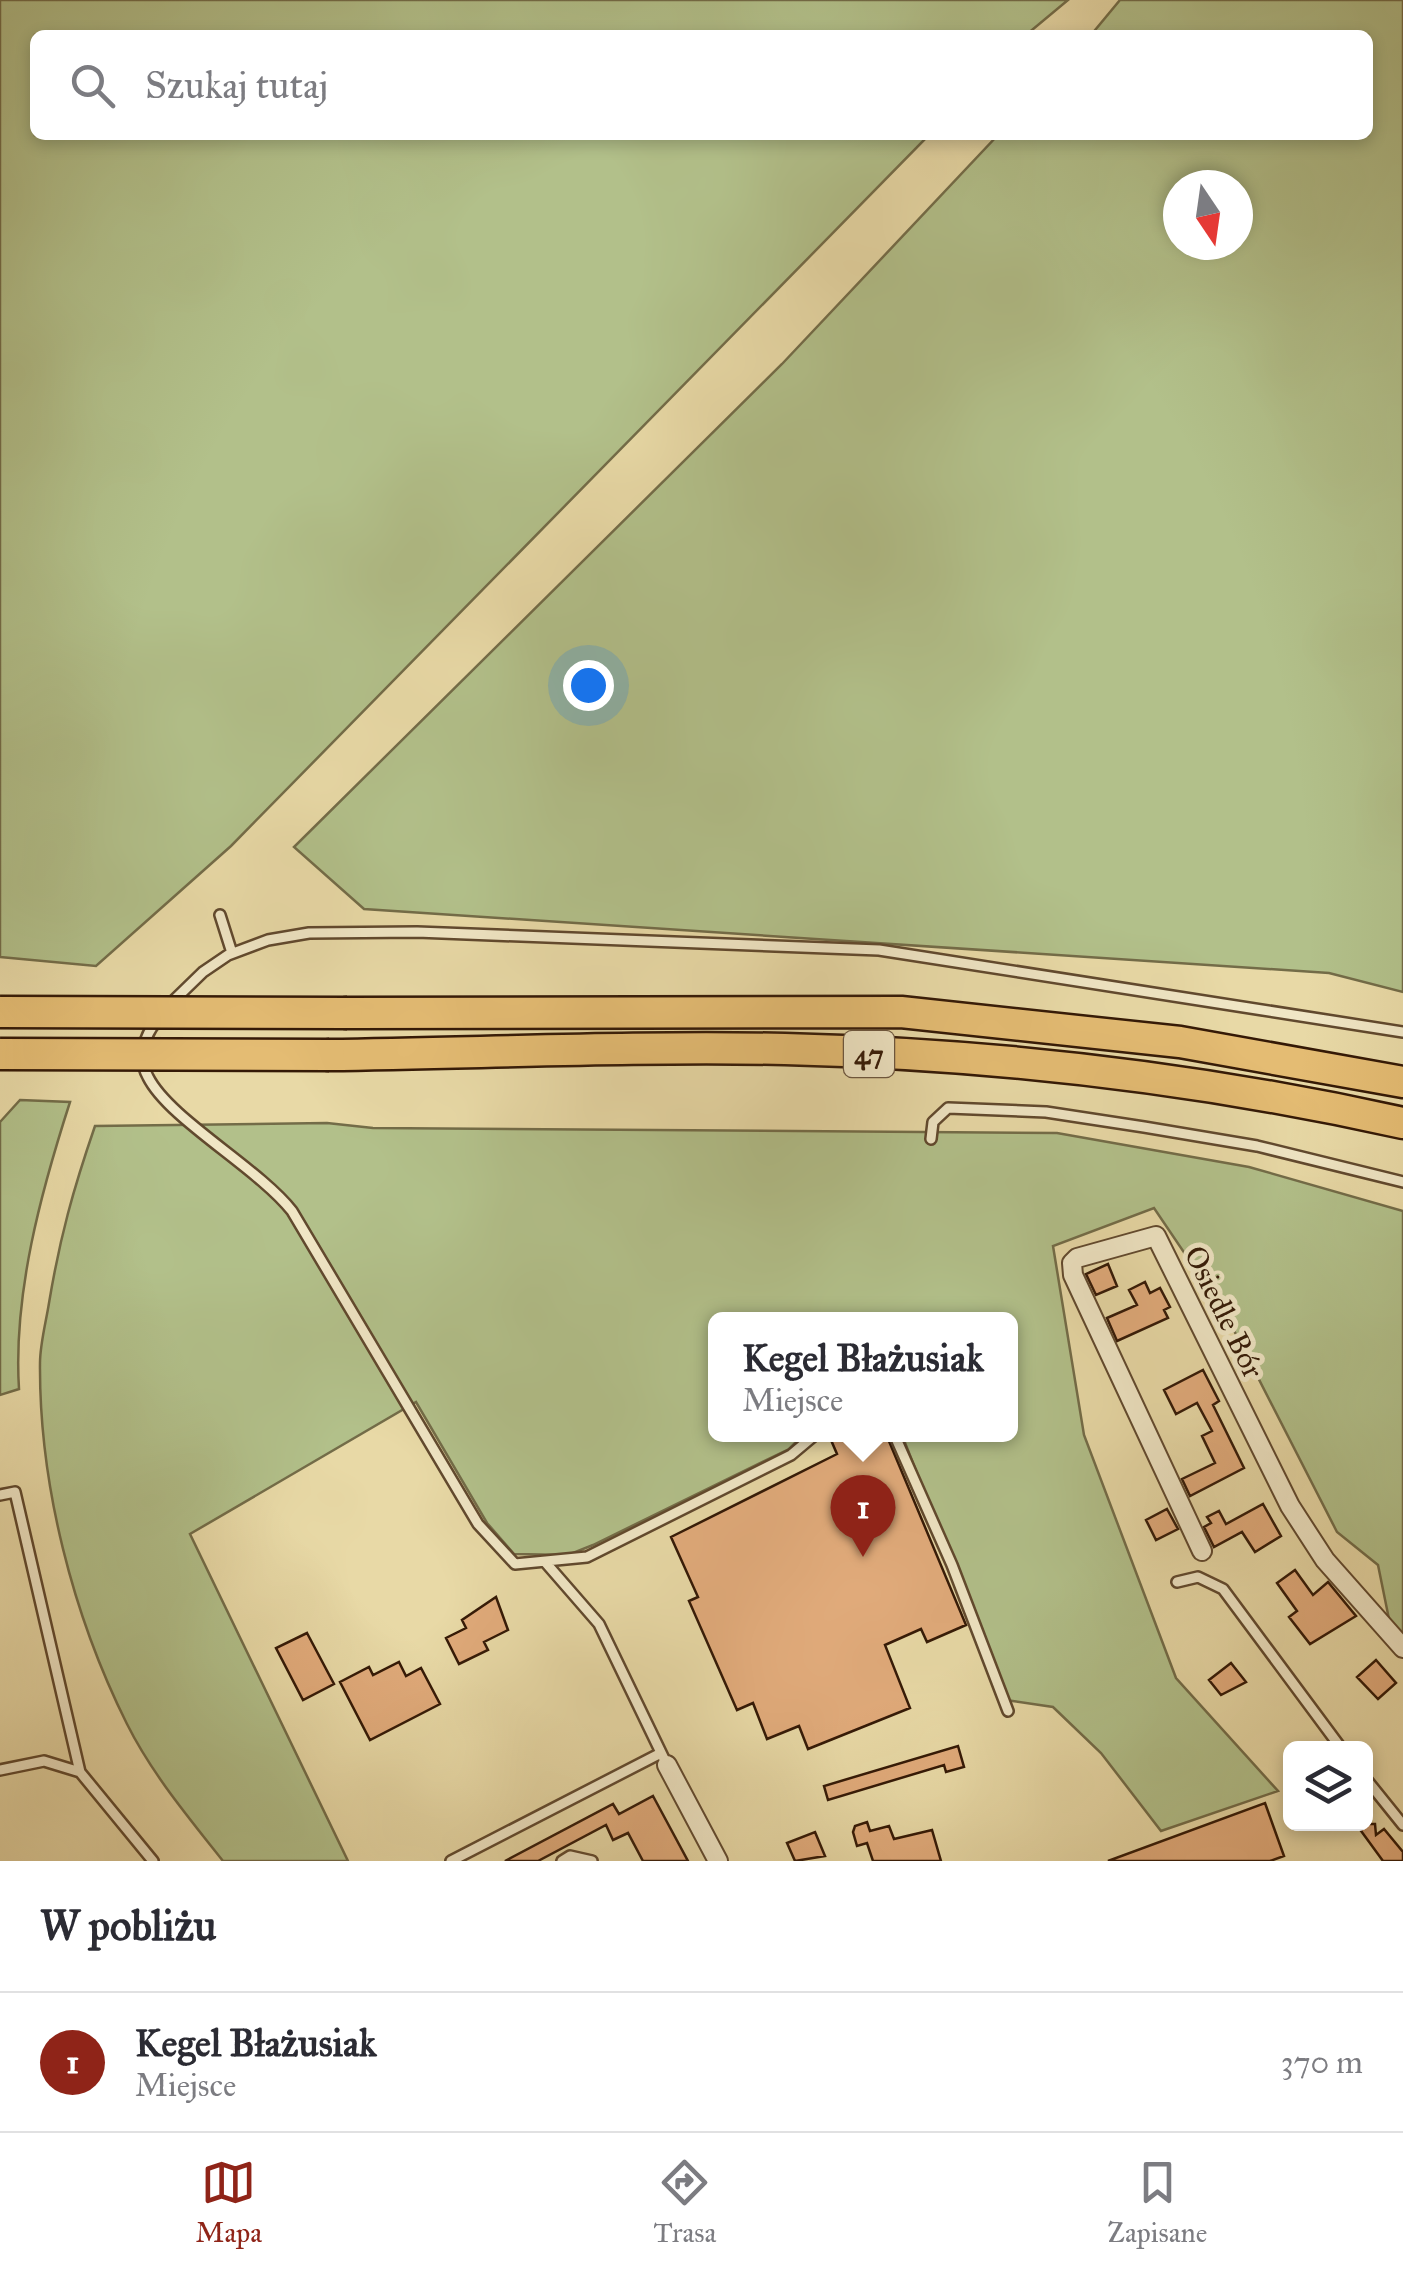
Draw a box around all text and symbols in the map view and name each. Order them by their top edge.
search box [30,30,1373,140]
icon: search [65,58,120,113]
text: Szukaj tutaj [145,62,328,108]
north arrow [1163,170,1253,260]
your location [563,660,614,711]
road number: 47 [844,1031,894,1077]
street label: Osiedle Bór [1177,1240,1272,1385]
popup [708,1312,1018,1442]
text: Kegel Błażusiak [742,1335,984,1381]
text: Miejsce [742,1381,843,1420]
pin: 1 [830,1474,896,1557]
map controls [1283,1741,1373,1831]
button: layers [1283,1741,1373,1831]
text: W pobliżu [40,1900,216,1952]
text: Kegel Błażusiak [135,2020,377,2066]
text: 1 [66,2043,79,2082]
text: 370 m [1281,2043,1363,2082]
text: Miejsce [135,2066,236,2105]
tab: Mapa [196,2155,262,2250]
tab: Trasa [653,2155,716,2250]
tab: Zapisane [1108,2155,1207,2250]

